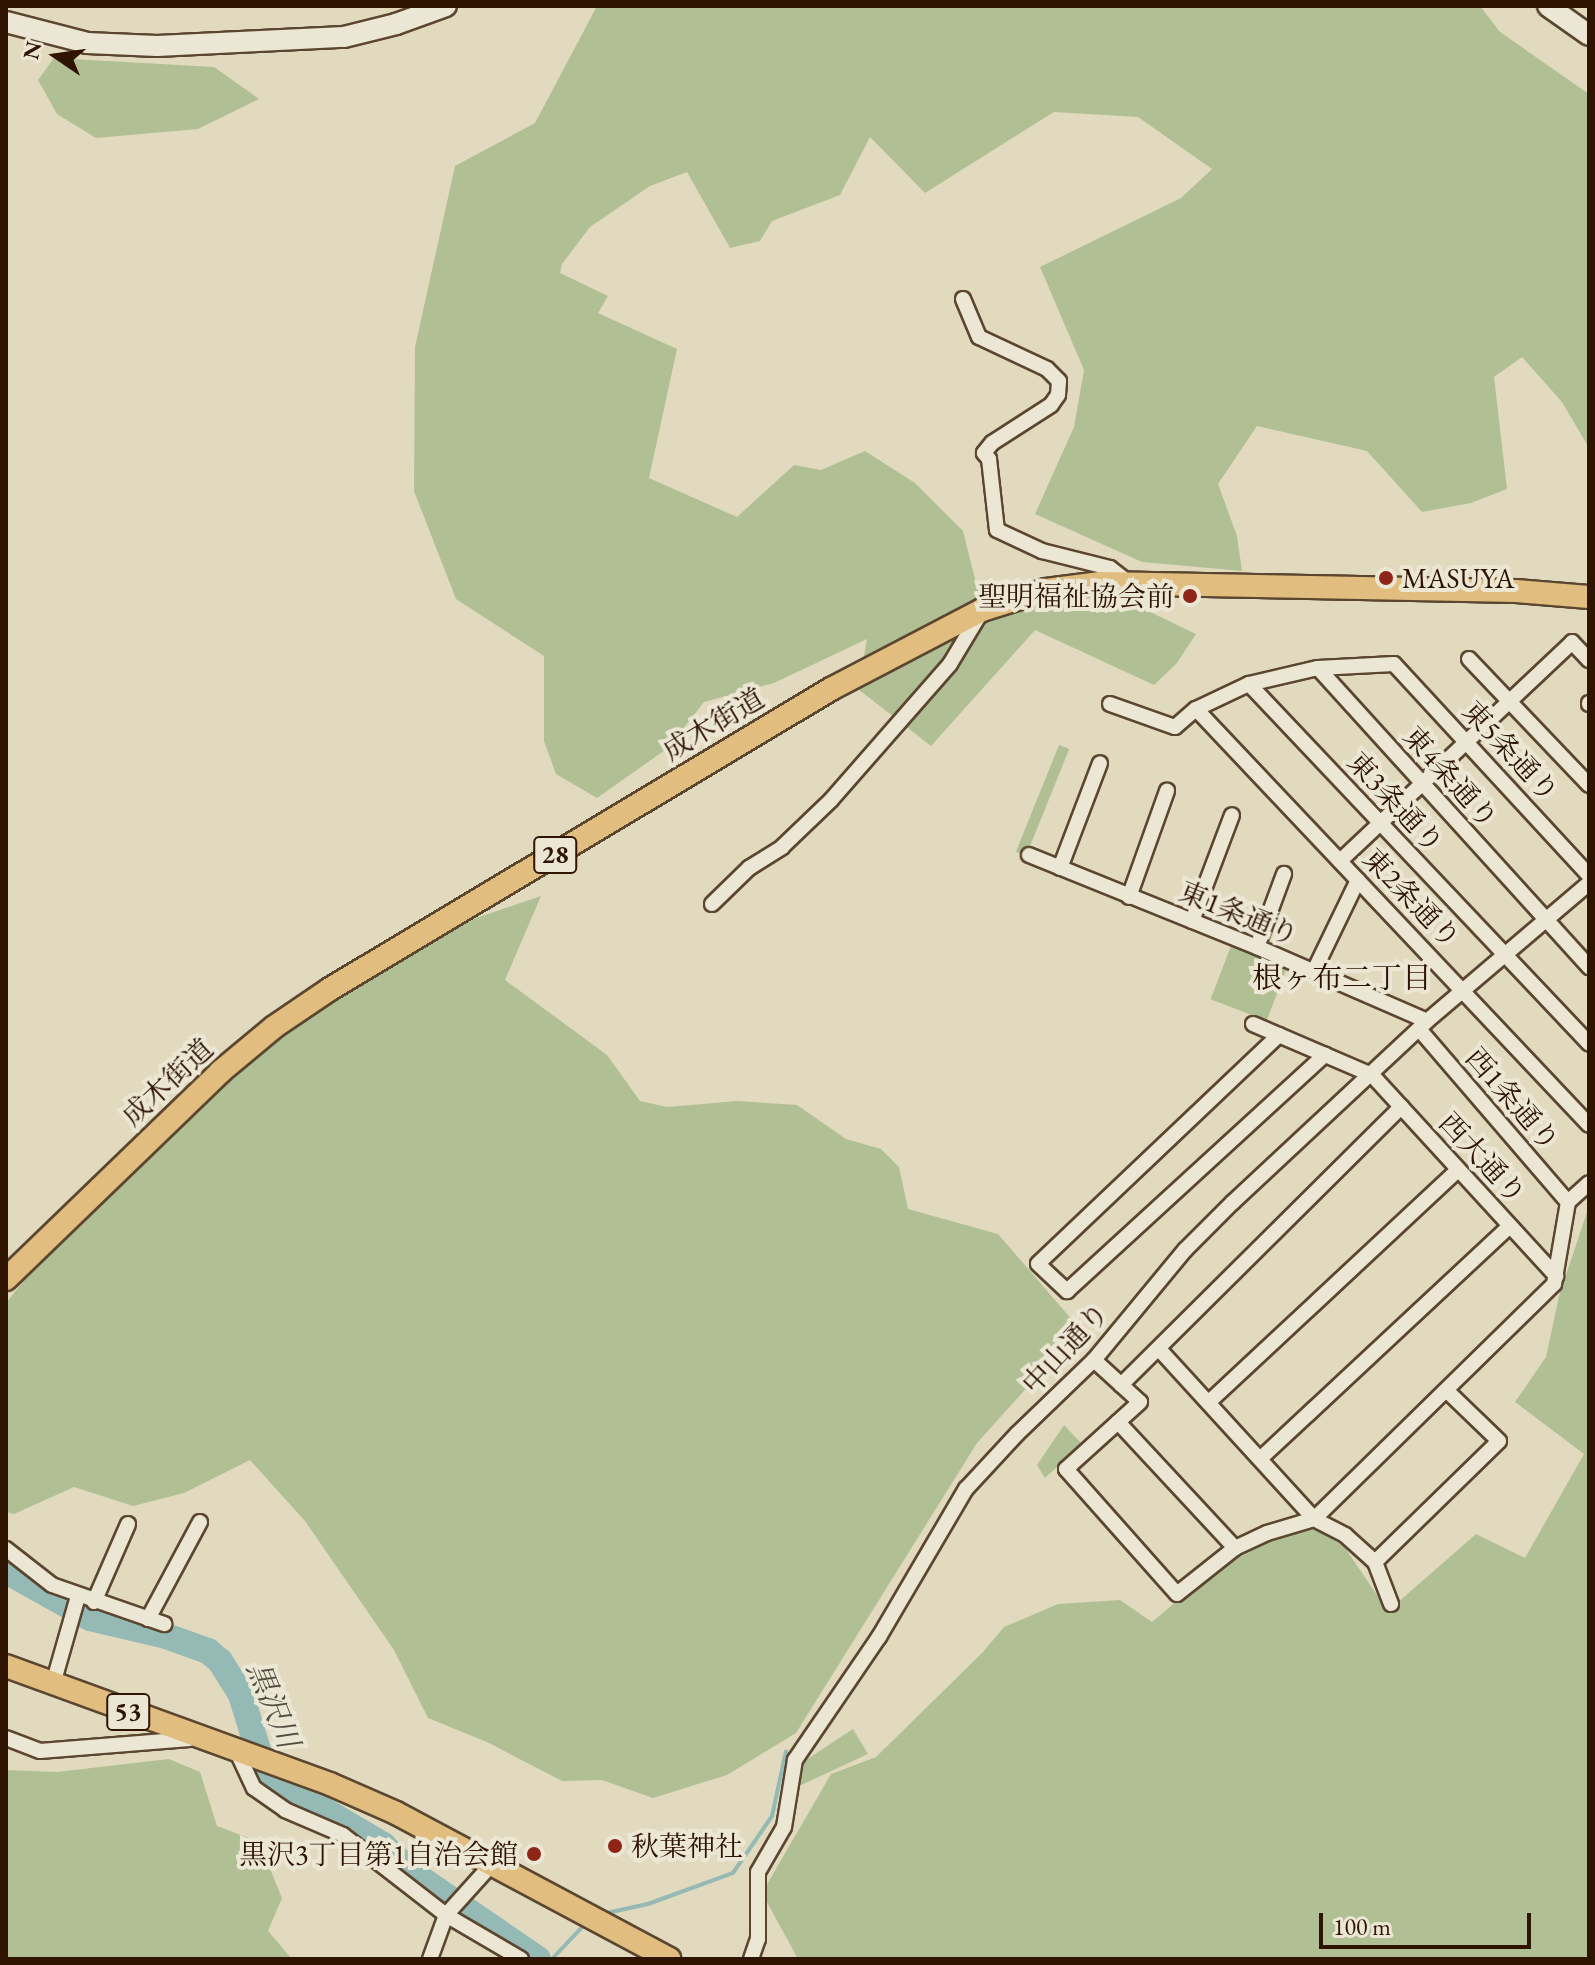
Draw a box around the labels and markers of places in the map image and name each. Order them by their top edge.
place label: MASUYA [1402,561,1514,595]
marker: MASUYA [1377,569,1395,587]
place label: 聖明福祉協会前 [978,579,1174,613]
marker: 聖明福祉協会前 [1181,587,1199,605]
place label: 秋葉神社 [631,1829,743,1863]
place label: 黒沢3丁目第1自治会館 [239,1837,518,1871]
marker: 秋葉神社 [606,1837,624,1855]
marker: 黒沢3丁目第1自治会館 [525,1845,543,1863]

